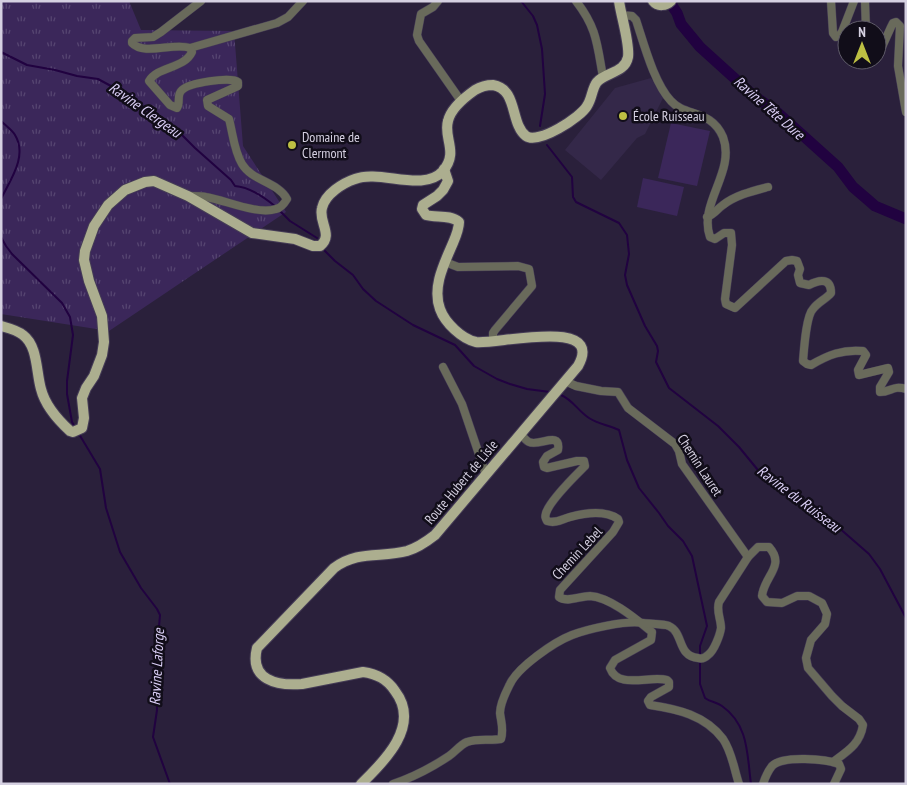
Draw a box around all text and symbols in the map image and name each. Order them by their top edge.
north arrow [837,20,887,70]
text: N [858,23,866,41]
water label: Ravine Tête Dure [730,72,809,144]
water label: Ravine Clergeau [105,78,186,142]
place label: École Ruisseau [633,107,705,125]
marker: École Ruisseau [617,110,629,122]
place label: Domaine de Clermont [302,128,360,162]
marker: Domaine de Clermont [286,139,298,151]
street label: Chemin Lauret [673,431,727,500]
street label: Route Hubert de Lisle [420,436,502,528]
water label: Ravine du Ruisseau [754,461,846,537]
street label: Chemin Lebel [548,522,606,583]
water label: Ravine Laforge [145,627,168,706]

